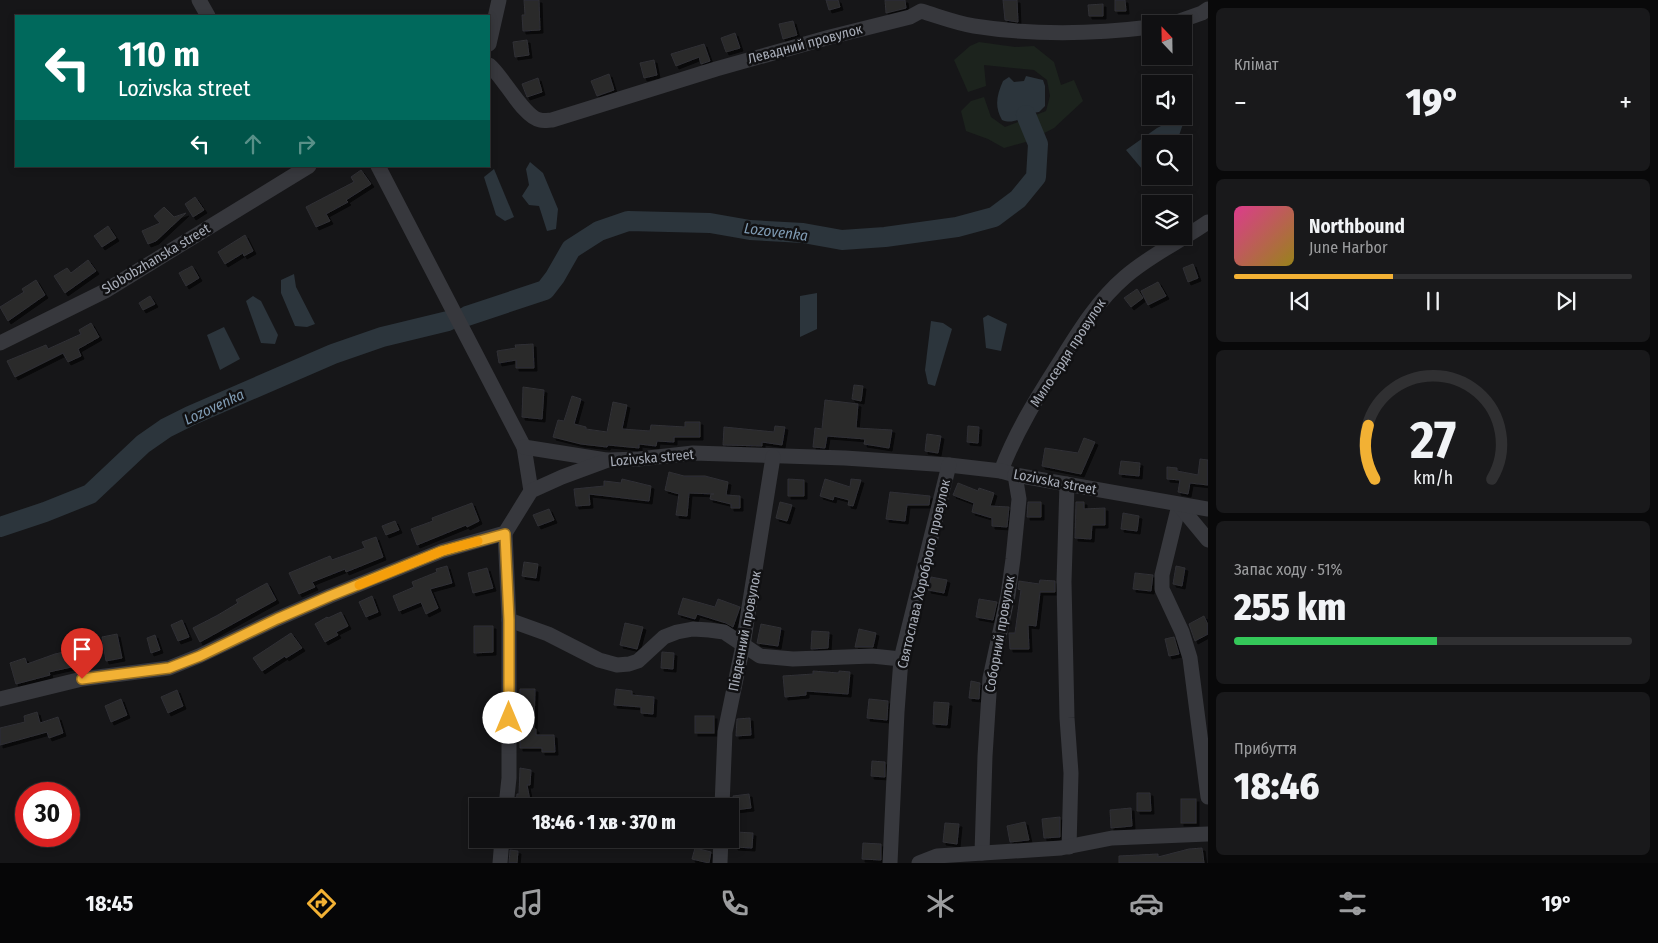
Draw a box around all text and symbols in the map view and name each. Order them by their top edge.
north arrow [1142,15,1192,65]
map controls [1142,15,1192,245]
street label: Левадний провулок [746,20,865,67]
text: 110 m [118,33,200,75]
icon: left [35,35,100,100]
text: Клімат [1234,55,1279,74]
text: Lozivska street [118,75,250,102]
button: sound [1142,75,1192,125]
text: 19° [1406,79,1460,125]
text: − [1234,86,1247,119]
text: + [1619,86,1632,119]
icon: left [186,130,214,158]
icon: ahead [239,130,267,158]
icon: right [292,130,320,158]
button: search [1142,135,1192,185]
button: layers [1142,195,1192,245]
text: Northbound [1309,215,1405,238]
water label: Lozovenka [743,219,809,245]
street label: Slobobzhanska street [99,220,214,298]
text: June Harbor [1309,238,1387,257]
icon: previous [1286,287,1314,315]
icon: pause [1419,287,1447,315]
icon: next [1552,287,1580,315]
street label: Милосердя провулок [1027,295,1110,410]
water label: Lozovenka [181,385,247,429]
text: 27 [1409,409,1456,472]
street label: Lozivska street [609,446,695,470]
street label: Lozivska street [1012,466,1098,498]
text: km/h [1413,467,1453,489]
street label: Святослава Хороброго провулок [894,477,954,670]
text: Запас ходу · 51% [1234,560,1342,579]
street label: Південний провулок [725,569,765,693]
street label: Соборний провулок [981,574,1019,694]
text: 255 km [1234,584,1346,630]
pin [61,628,103,679]
icon: arrive [68,635,96,663]
position arrow [482,691,534,743]
text: Прибуття [1234,739,1297,758]
text: 18:46 [1234,763,1320,809]
speed limit sign: 30 [15,782,80,847]
text: 18:46 · 1 хв · 370 m [532,811,676,834]
icon: directions [304,886,339,921]
icon: music [511,886,546,921]
icon: phone [717,886,752,921]
icon: climate [923,886,958,921]
icon: car [1129,886,1164,921]
icon: filters [1335,886,1370,921]
text: 18:45 [86,890,133,917]
text: 19° [1541,890,1572,917]

